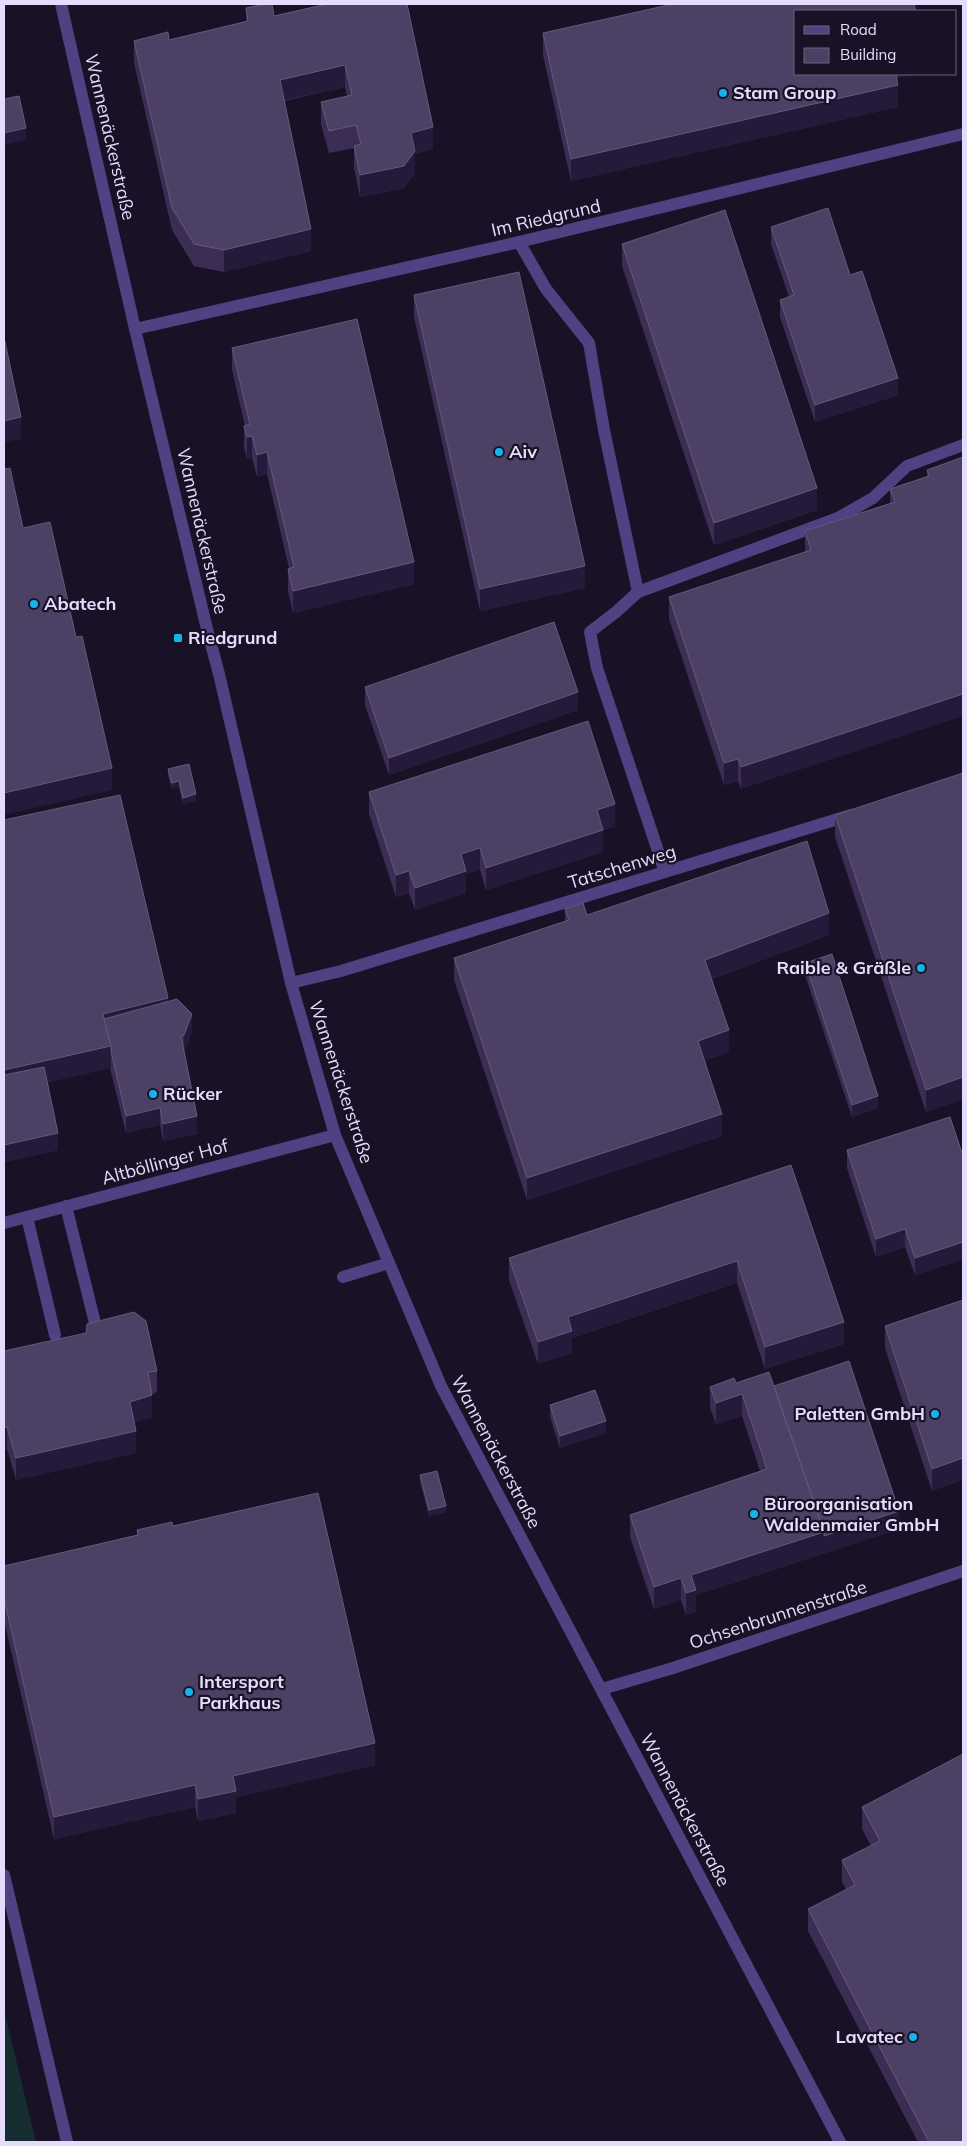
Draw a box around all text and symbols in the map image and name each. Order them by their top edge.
legend [794,10,957,75]
text: Road [840,20,877,39]
text: Building [840,45,896,64]
street label: Wannenäckerstraße [80,52,141,222]
place label: Stam Group [733,81,836,104]
marker: Stam Group [717,87,729,99]
street label: Im Riedgrund [489,194,603,241]
place label: Aiv [509,440,537,463]
street label: Wannenäckerstraße [172,446,233,616]
marker: Aiv [493,446,505,458]
place label: Abatech [44,592,116,615]
marker: Abatech [28,598,40,610]
place label: Riedgrund [188,626,277,649]
marker: Riedgrund [172,632,184,644]
street label: Tatschenweg [565,839,678,894]
place label: Raible & Gräßle [776,956,911,979]
marker: Raible & Gräßle [915,962,927,974]
street label: Wannenäckerstraße [304,998,379,1166]
place label: Rücker [163,1082,223,1105]
marker: Rücker [147,1088,159,1100]
street label: Altböllinger Hof [99,1133,232,1189]
street label: Wannenäckerstraße [446,1371,546,1532]
place label: Paletten GmbH [794,1402,925,1425]
marker: Paletten GmbH [929,1408,941,1420]
place label: Büroorganisation Waldenmaier GmbH [764,1492,939,1536]
marker: Büroorganisation Waldenmaier GmbH [748,1508,760,1520]
street label: Ochsenbrunnenstraße [686,1575,870,1654]
place label: Intersport Parkhaus [199,1670,284,1714]
marker: Intersport Parkhaus [183,1686,195,1698]
street label: Wannenäckerstraße [635,1729,735,1890]
place label: Lavatec [835,2025,903,2048]
marker: Lavatec [907,2031,919,2043]

